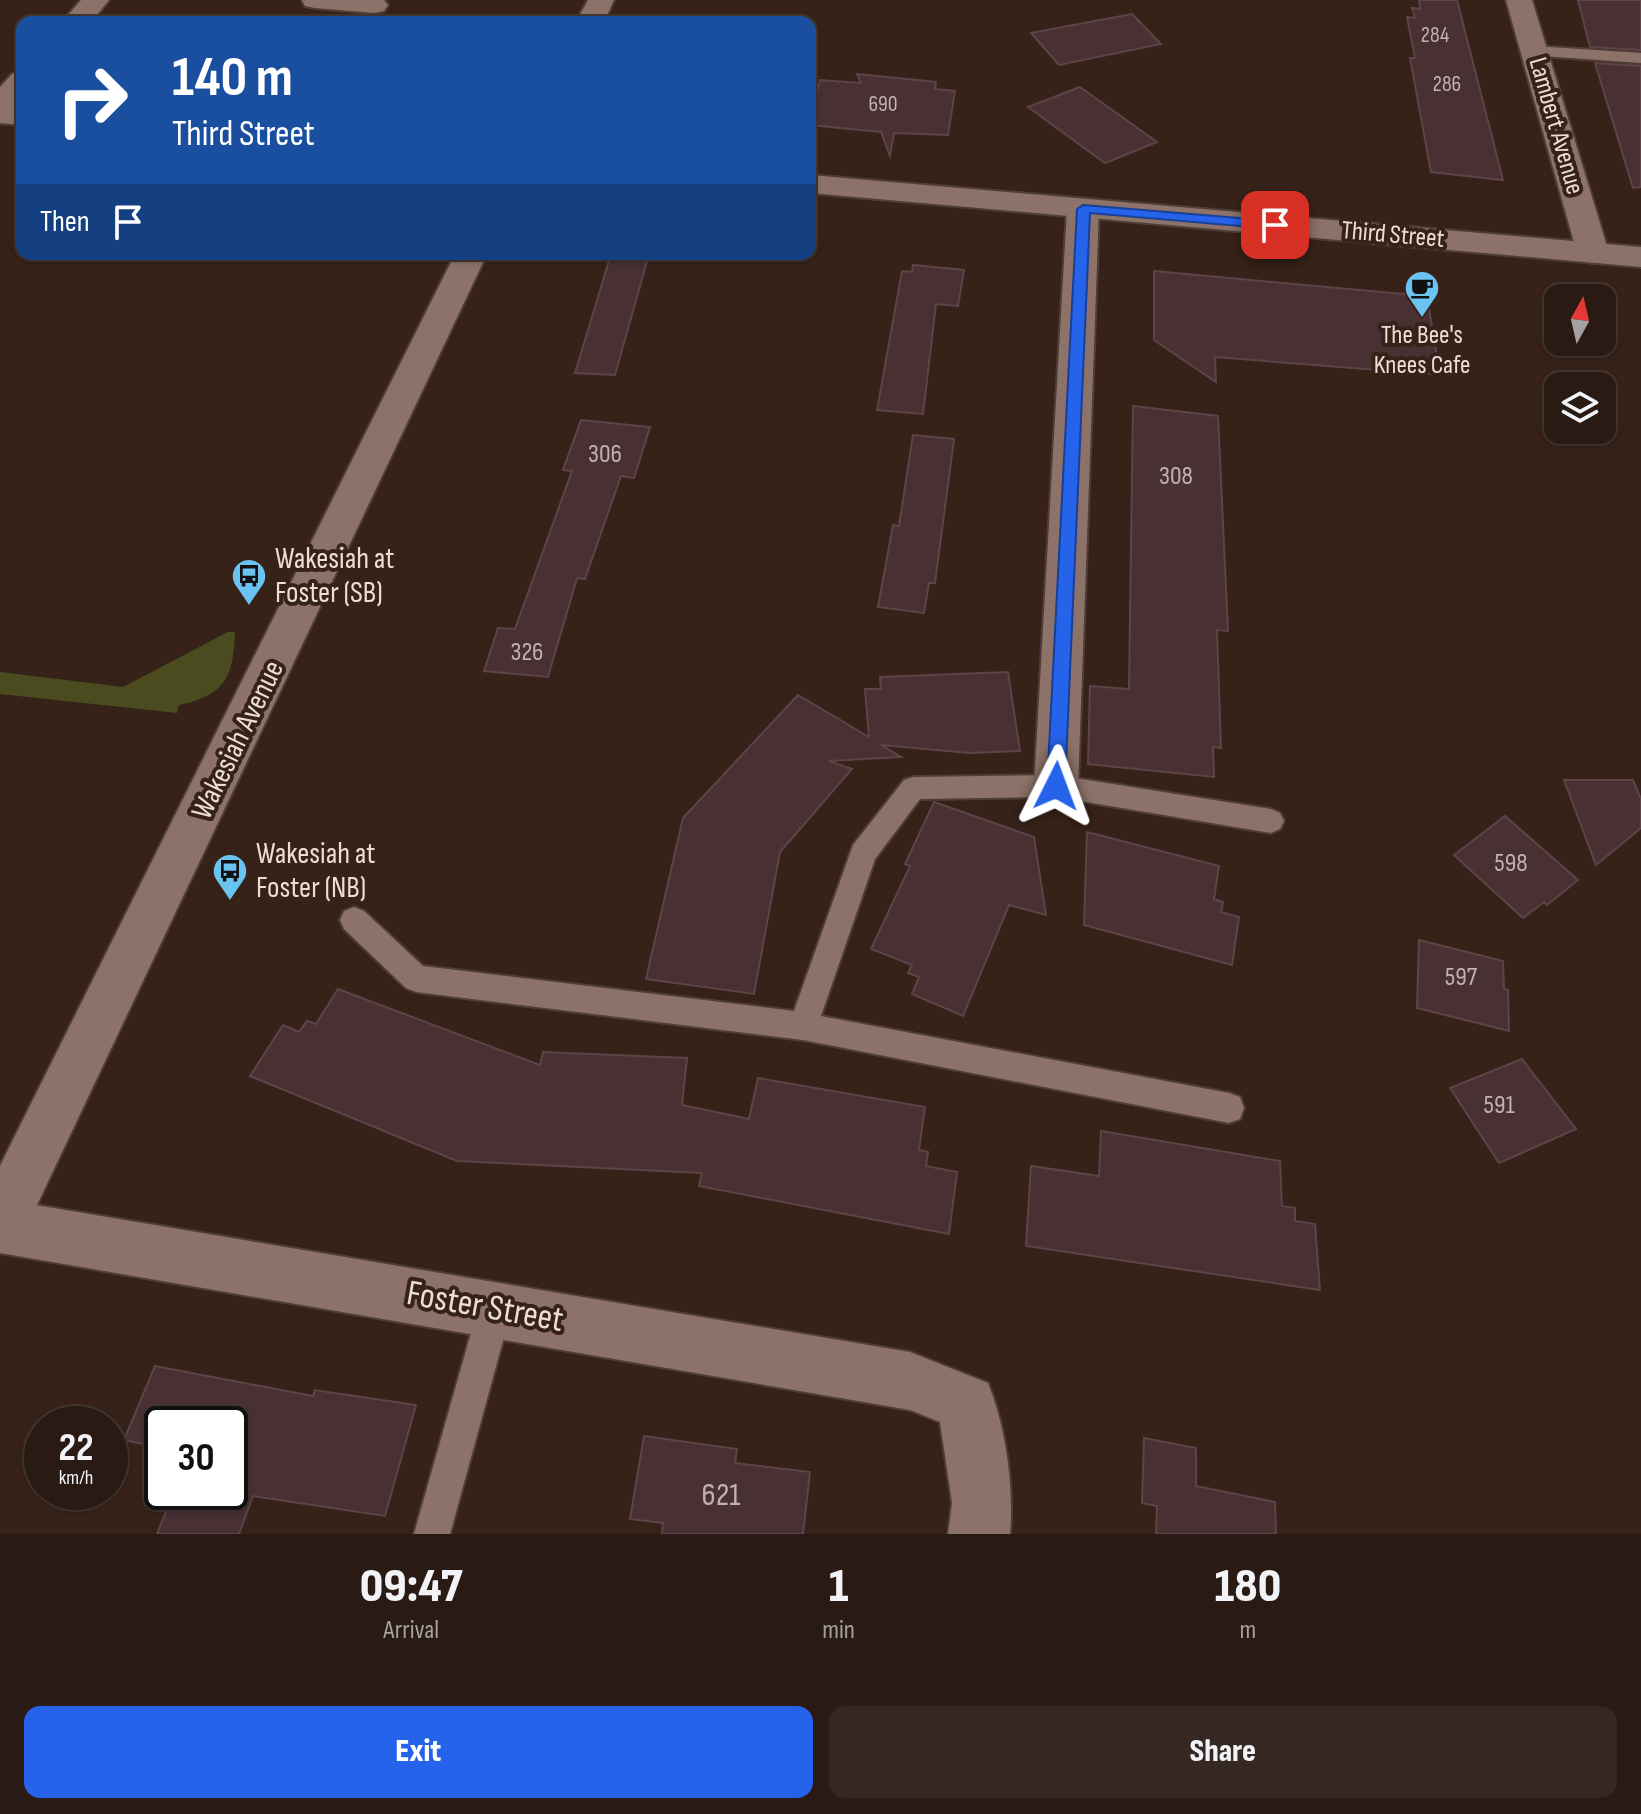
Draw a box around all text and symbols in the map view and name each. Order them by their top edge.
house number: 284 [1421,22,1449,49]
text: 140 m [172,45,293,112]
icon: right [40,48,144,152]
street label: Lambert Avenue [1522,54,1590,198]
house number: 286 [1433,71,1461,98]
house number: 690 [868,91,898,118]
text: Third Street [172,113,315,156]
pin [1241,191,1309,259]
icon: arrive [106,200,150,244]
icon: arrive [1253,203,1297,247]
text: Then [40,204,90,240]
street label: Third Street [1340,215,1446,255]
cafe icon: The Bee's Knees Cafe [1403,269,1441,319]
north arrow [1544,284,1616,356]
map controls [1544,284,1616,444]
place label: The Bee's Knees Cafe [1374,320,1470,381]
button: layers [1544,372,1616,444]
house number: 306 [588,439,622,470]
house number: 308 [1159,461,1193,492]
place label: Wakesiah at Foster (SB) [275,541,395,611]
bus stop icon: Wakesiah at Foster (SB) [230,557,268,607]
house number: 326 [510,637,544,668]
street label: Wakesiah Avenue [184,655,292,825]
position arrow [1014,744,1098,828]
place label: Wakesiah at Foster (NB) [256,836,376,906]
house number: 598 [1494,848,1528,879]
bus stop icon: Wakesiah at Foster (NB) [211,852,249,902]
house number: 597 [1445,962,1478,993]
house number: 591 [1483,1090,1515,1121]
street label: Foster Street [403,1272,567,1342]
speed limit sign: 30 [144,1406,248,1510]
text: 22 [58,1424,94,1472]
text: km/h [59,1466,93,1490]
house number: 621 [702,1476,740,1515]
text: 09:47 [360,1558,462,1615]
text: 1 [829,1558,848,1615]
text: 180 [1215,1558,1281,1615]
text: Arrival [383,1615,439,1646]
text: min [822,1615,855,1646]
text: m [1240,1615,1256,1646]
button: Exit [24,1706,813,1798]
button: Share [829,1706,1617,1798]

